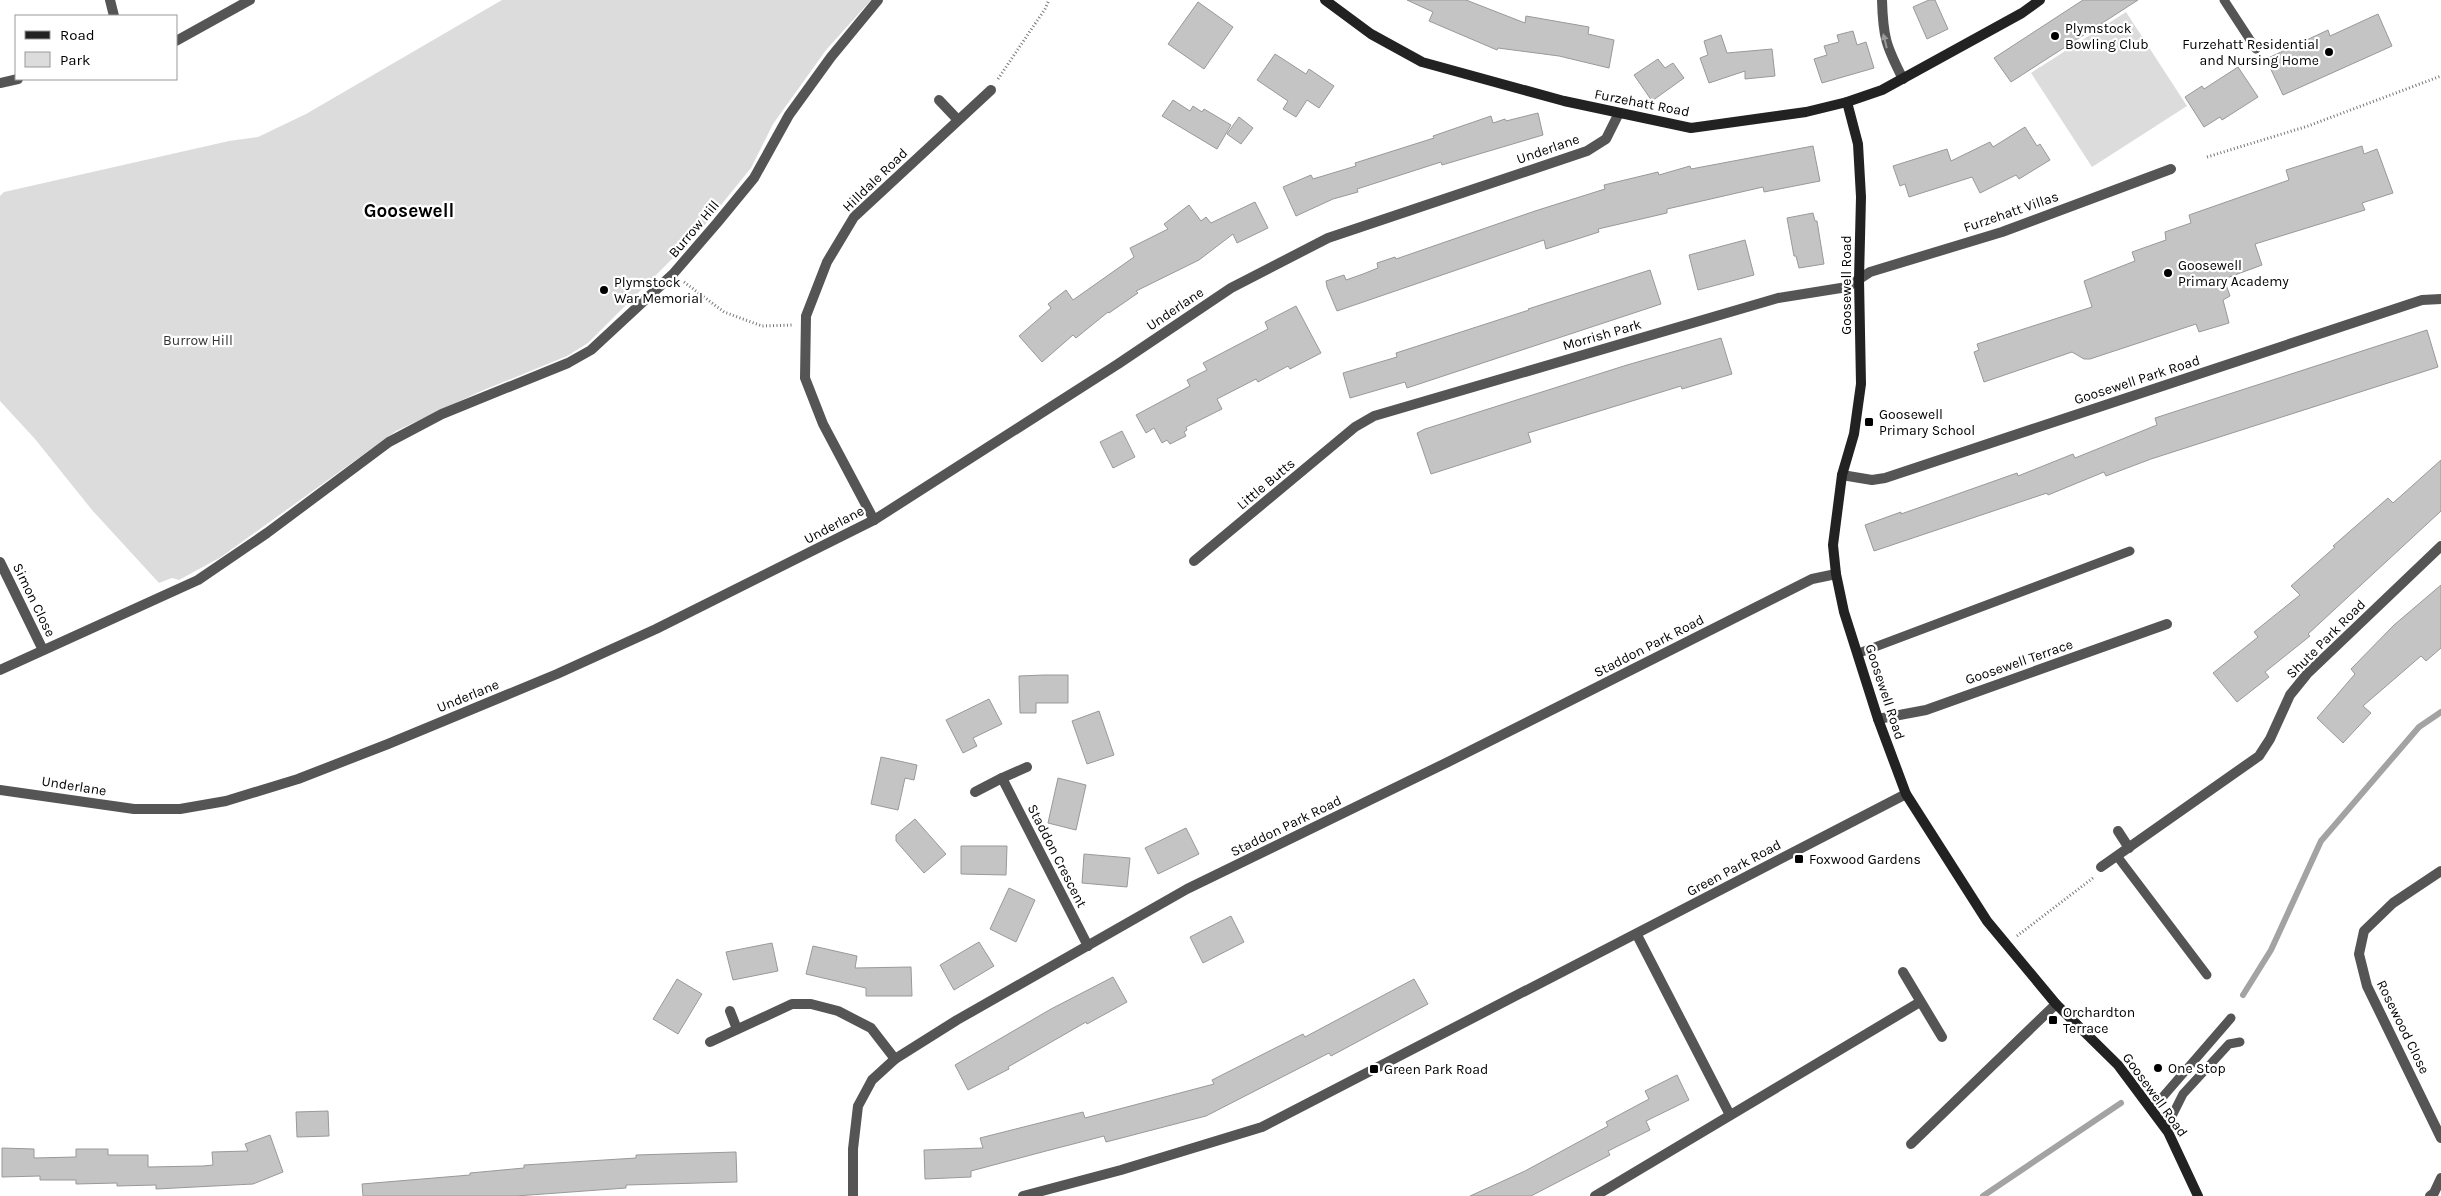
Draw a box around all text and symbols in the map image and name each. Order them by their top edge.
legend [15,15,178,80]
place label: Plymstock Bowling Club [2065,20,2149,53]
text: Road [60,26,95,44]
marker: Plymstock Bowling Club [2049,30,2061,42]
one-way arrow [1881,34,1889,49]
place label: Furzehatt Residential and Nursing Home [2182,36,2319,69]
marker: Furzehatt Residential and Nursing Home [2323,46,2335,58]
text: Park [60,51,90,69]
street label: Furzehatt Road [1593,85,1691,121]
street label: Underlane [1514,130,1582,168]
street label: Hilldale Road [839,145,911,215]
street label: Furzehatt Villas [1961,188,2061,236]
street label: Burrow Hill [665,197,723,261]
district label: Goosewell [364,200,454,222]
street label: Goosewell Road [1838,235,1855,335]
place label: Goosewell Primary Academy [2178,257,2289,290]
marker: Goosewell Primary Academy [2162,267,2174,279]
place label: Plymstock War Memorial [614,274,703,307]
marker: Plymstock War Memorial [598,284,610,296]
street label: Underlane [1143,284,1207,334]
street label: Morrish Park [1561,316,1644,354]
park label: Burrow Hill [163,332,233,349]
street label: Goosewell Park Road [2072,352,2202,408]
place label: Goosewell Primary School [1879,406,1975,439]
marker: Goosewell Primary School [1863,416,1875,428]
street label: Little Butts [1233,455,1299,513]
street label: Underlane [801,502,867,548]
street label: Simon Close [9,560,59,640]
street label: Shute Park Road [2283,596,2369,682]
street label: Staddon Park Road [1591,611,1707,681]
street label: Goosewell Terrace [1963,636,2075,688]
street label: Goosewell Road [1862,642,1908,742]
street label: Underlane [434,676,502,716]
street label: Underlane [40,772,108,800]
street label: Staddon Park Road [1228,792,1344,860]
street label: Staddon Crescent [1024,801,1090,911]
street label: Green Park Road [1684,836,1784,900]
place label: Foxwood Gardens [1809,851,1921,868]
marker: Foxwood Gardens [1793,853,1805,865]
street label: Rosewood Close [2373,977,2433,1077]
place label: Orchardton Terrace [2063,1004,2135,1037]
marker: Orchardton Terrace [2047,1014,2059,1026]
street label: Goosewell Road [2119,1050,2191,1140]
place label: One Stop [2168,1060,2226,1077]
place label: Green Park Road [1384,1061,1488,1078]
marker: One Stop [2152,1062,2164,1074]
marker: Green Park Road [1368,1063,1380,1075]

